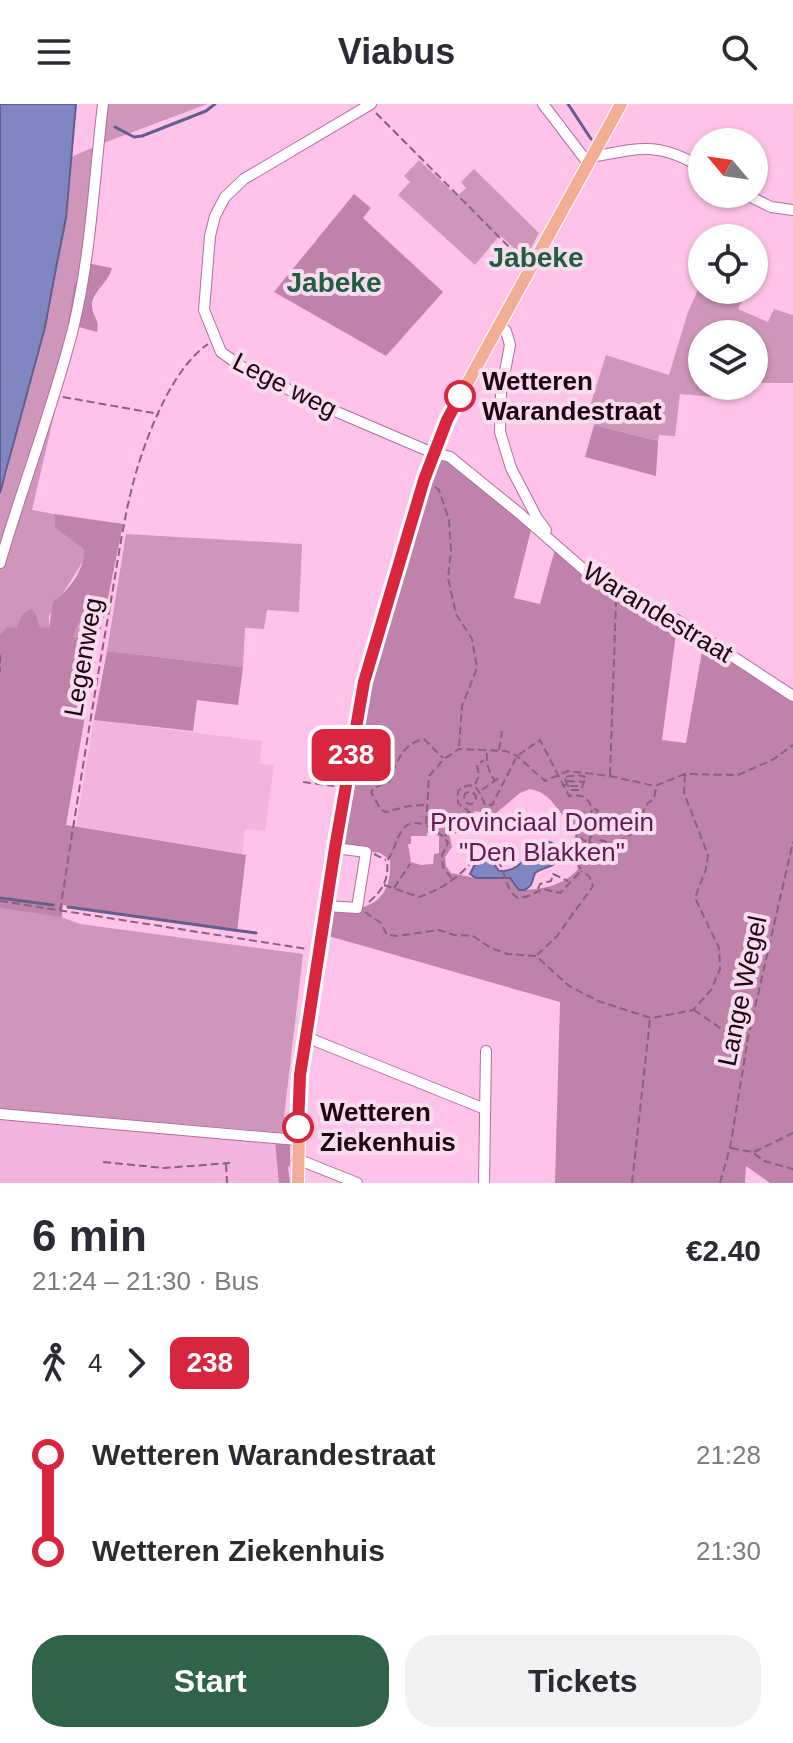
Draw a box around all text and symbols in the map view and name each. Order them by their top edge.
icon: menu [32,30,76,74]
icon: search [717,30,761,74]
text: Viabus [338,31,455,72]
north arrow [688,128,768,208]
map controls [688,128,768,400]
button: locate [688,224,768,304]
district label: Jabeke [489,242,583,273]
district label: Jabeke [287,267,381,298]
button: layers [688,320,768,400]
street label: Lege weg [228,346,342,424]
place label: Wetteren Warandestraat [482,366,662,426]
marker: Wetteren Warandestraat [445,381,475,411]
street label: Warandestraat [578,555,739,669]
street label: Legenweg [58,595,108,719]
line badge: 238 [305,729,397,781]
text: 238 [328,739,374,770]
park label: Provinciaal Domein "Den Blakken" [430,807,654,867]
street label: Lange Wegel [711,913,773,1069]
place label: Wetteren Ziekenhuis [320,1097,456,1157]
marker: Wetteren Ziekenhuis [283,1112,313,1142]
text: 6 min [32,1211,147,1260]
text: €2.40 [686,1234,761,1267]
text: 21:24 – 21:30 · Bus [32,1266,259,1296]
icon: walk [32,1341,76,1385]
icon: forward [114,1341,158,1385]
text: 238 [186,1347,233,1378]
text: 4 [88,1348,102,1378]
text: Wetteren Warandestraat [92,1438,435,1471]
text: 21:28 [696,1440,761,1470]
text: Wetteren Ziekenhuis [92,1534,385,1567]
text: 21:30 [696,1536,761,1566]
button: Start [32,1635,389,1727]
button: Tickets [405,1635,761,1727]

